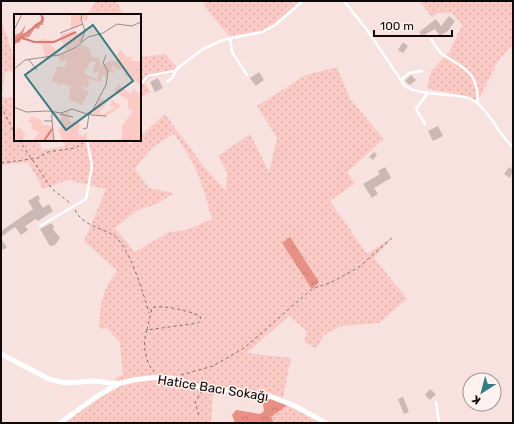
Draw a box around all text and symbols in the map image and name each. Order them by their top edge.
scale bar [374,12,452,38]
inset map [14,14,141,141]
text: 100 m [380,19,414,33]
street label: Hatice Bacı Sokağı [156,372,269,405]
north arrow [462,372,502,412]
text: K [469,392,483,407]

